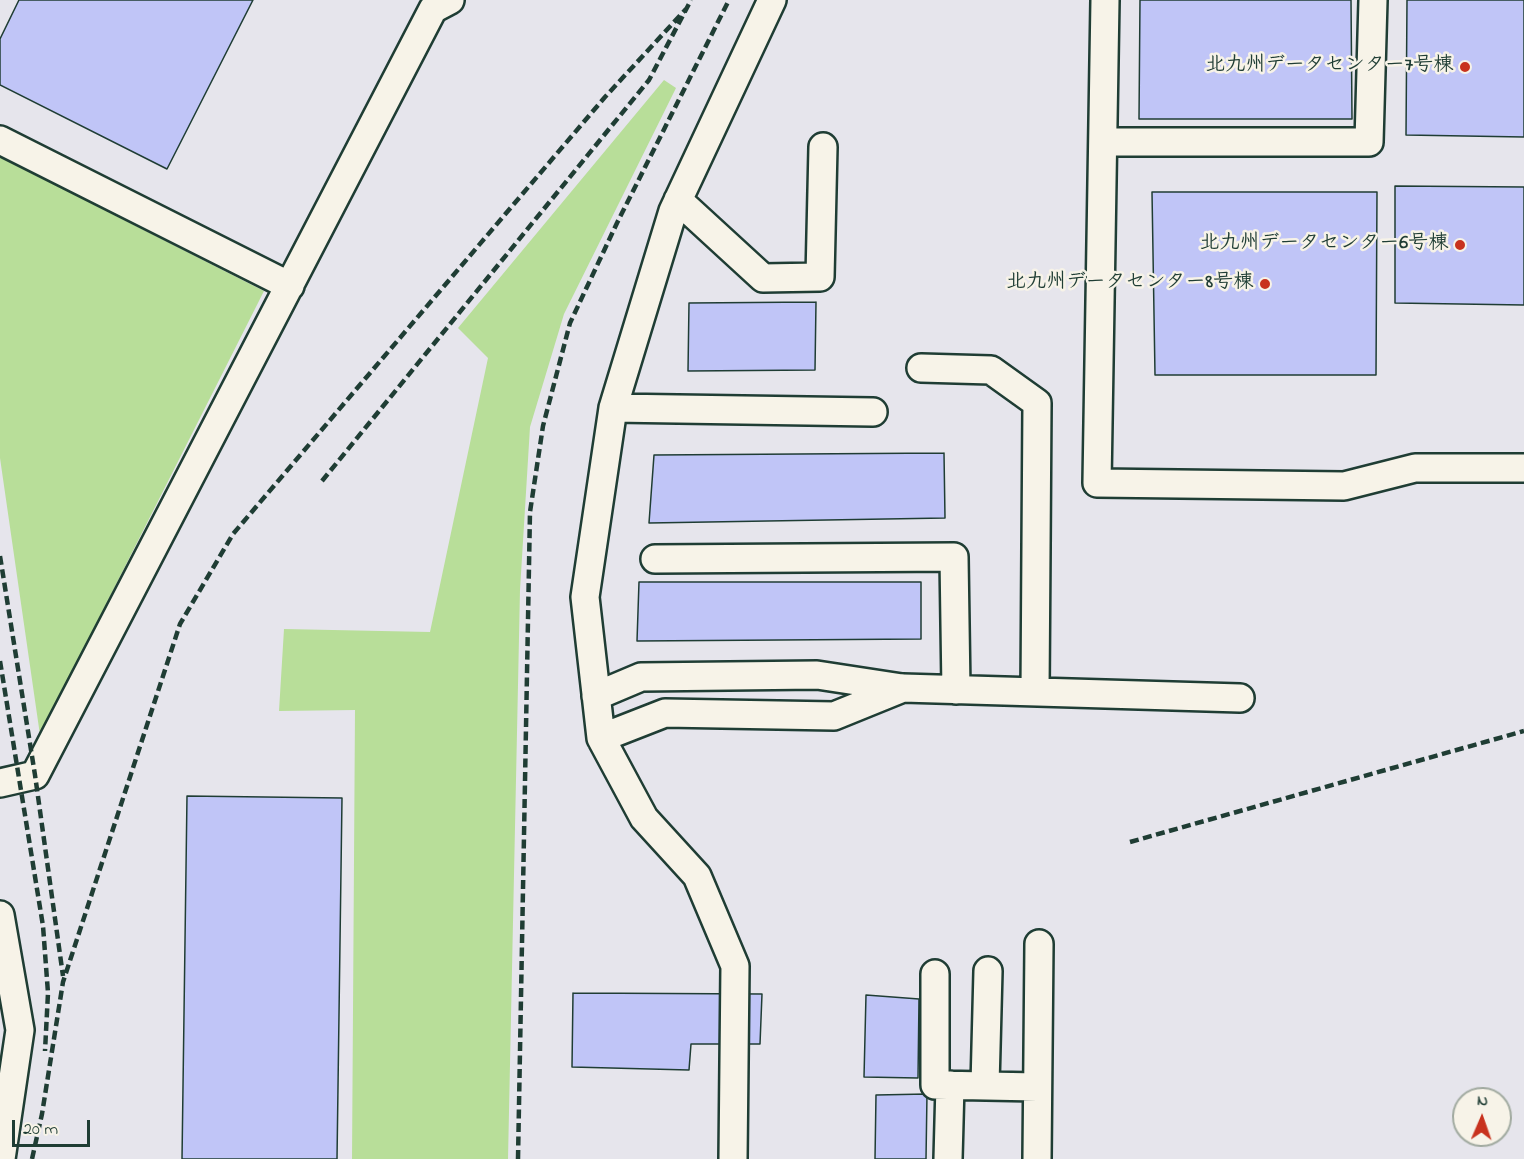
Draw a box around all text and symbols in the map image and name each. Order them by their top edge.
place label: 北九州データセンター7号棟 [1205,55,1453,79]
marker: 北九州データセンター7号棟 [1458,60,1472,74]
place label: 北九州データセンター6号棟 [1200,233,1448,257]
marker: 北九州データセンター6号棟 [1453,238,1467,252]
place label: 北九州データセンター8号棟 [1006,272,1253,296]
marker: 北九州データセンター8号棟 [1258,277,1272,291]
north arrow [1452,1087,1512,1147]
text: N [1477,1089,1488,1113]
scale bar [15,1108,93,1146]
text: 20 m [23,1117,58,1143]

